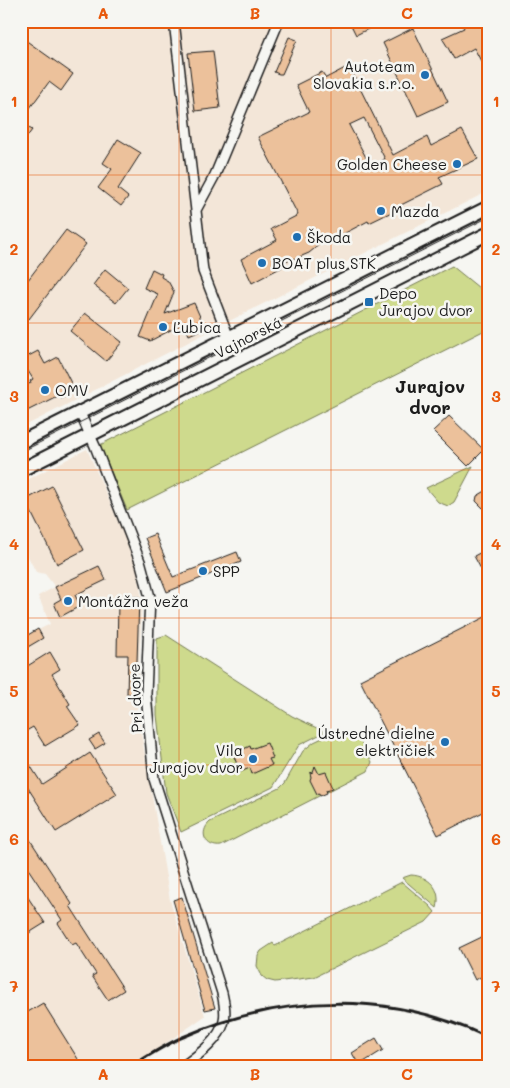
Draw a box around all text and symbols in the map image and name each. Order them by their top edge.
text: A [97,2,109,23]
text: B [250,2,260,23]
text: C [401,2,413,23]
place label: Autoteam Slovakia s.r.o. [313,56,415,93]
marker: Autoteam Slovakia s.r.o. [419,69,431,81]
text: 1 [10,90,18,111]
text: 1 [492,90,500,111]
place label: Golden Cheese [337,154,447,174]
marker: Golden Cheese [451,158,463,170]
place label: Mazda [391,201,440,221]
marker: Mazda [375,205,387,217]
place label: Škoda [307,227,351,247]
marker: Škoda [291,231,303,243]
text: 2 [10,238,19,259]
text: 2 [492,238,501,259]
place label: BOAT plus STK [272,253,376,273]
marker: BOAT plus STK [256,257,268,269]
place label: Depo Jurajov dvor [379,283,473,320]
marker: Depo Jurajov dvor [363,296,375,308]
street label: Vajnorská [211,311,285,363]
place label: Ľubica [173,317,221,337]
marker: Ľubica [157,321,169,333]
district label: Jurajov dvor [395,374,465,419]
place label: OMV [55,380,88,400]
marker: OMV [39,384,51,396]
text: 3 [9,385,19,406]
text: 3 [491,385,501,406]
text: 4 [9,533,19,554]
text: 4 [491,533,501,554]
place label: SPP [213,561,240,581]
marker: SPP [197,565,209,577]
place label: Montážna veža [78,591,189,611]
marker: Montážna veža [62,595,74,607]
street label: Pri dvore [124,663,146,733]
text: 5 [9,680,19,701]
text: 5 [491,680,501,701]
place label: Ústredné dielne električiek [318,723,435,760]
marker: Ústredné dielne električiek [439,736,451,748]
place label: Vila Jurajov dvor [149,740,243,777]
marker: Vila Jurajov dvor [247,753,259,765]
text: 6 [9,828,19,849]
text: 6 [491,828,501,849]
text: 7 [10,975,19,996]
text: 7 [492,975,501,996]
text: A [97,1063,109,1084]
text: B [250,1063,260,1084]
text: C [401,1063,413,1084]

